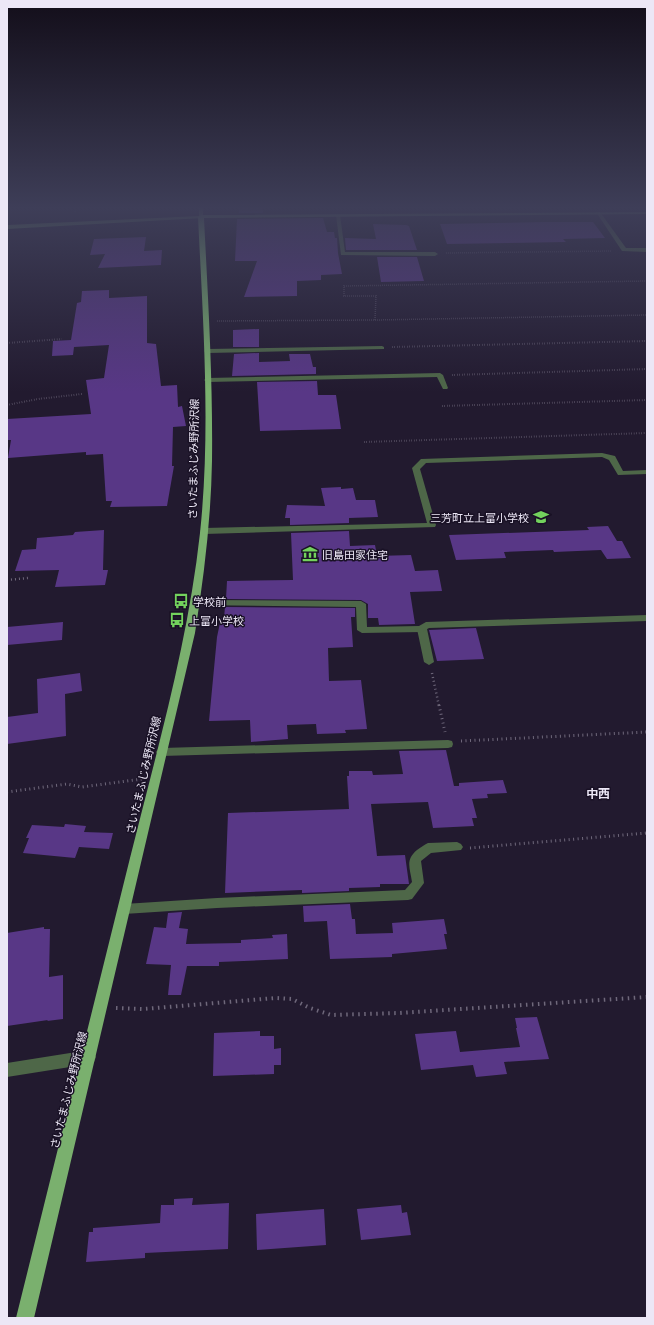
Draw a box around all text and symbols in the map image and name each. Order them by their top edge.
street label: さいたまふじみ野所沢線 [184,399,202,519]
school or university icon: 三芳町立上富小学校 [532,508,550,526]
place label: 三芳町立上富小学校 [430,510,529,525]
museum icon: 旧島田家住宅 [301,545,319,563]
place label: 旧島田家住宅 [322,547,388,562]
bus stop icon: 学校前 [172,592,190,610]
place label: 学校前 [193,594,226,609]
bus stop icon: 上富小学校 [168,611,186,629]
place label: 上富小学校 [189,613,244,628]
street label: さいたまふじみ野所沢線 [122,715,164,835]
district label: 中西 [586,785,610,802]
street label: さいたまふじみ野所沢線 [46,1030,90,1150]

